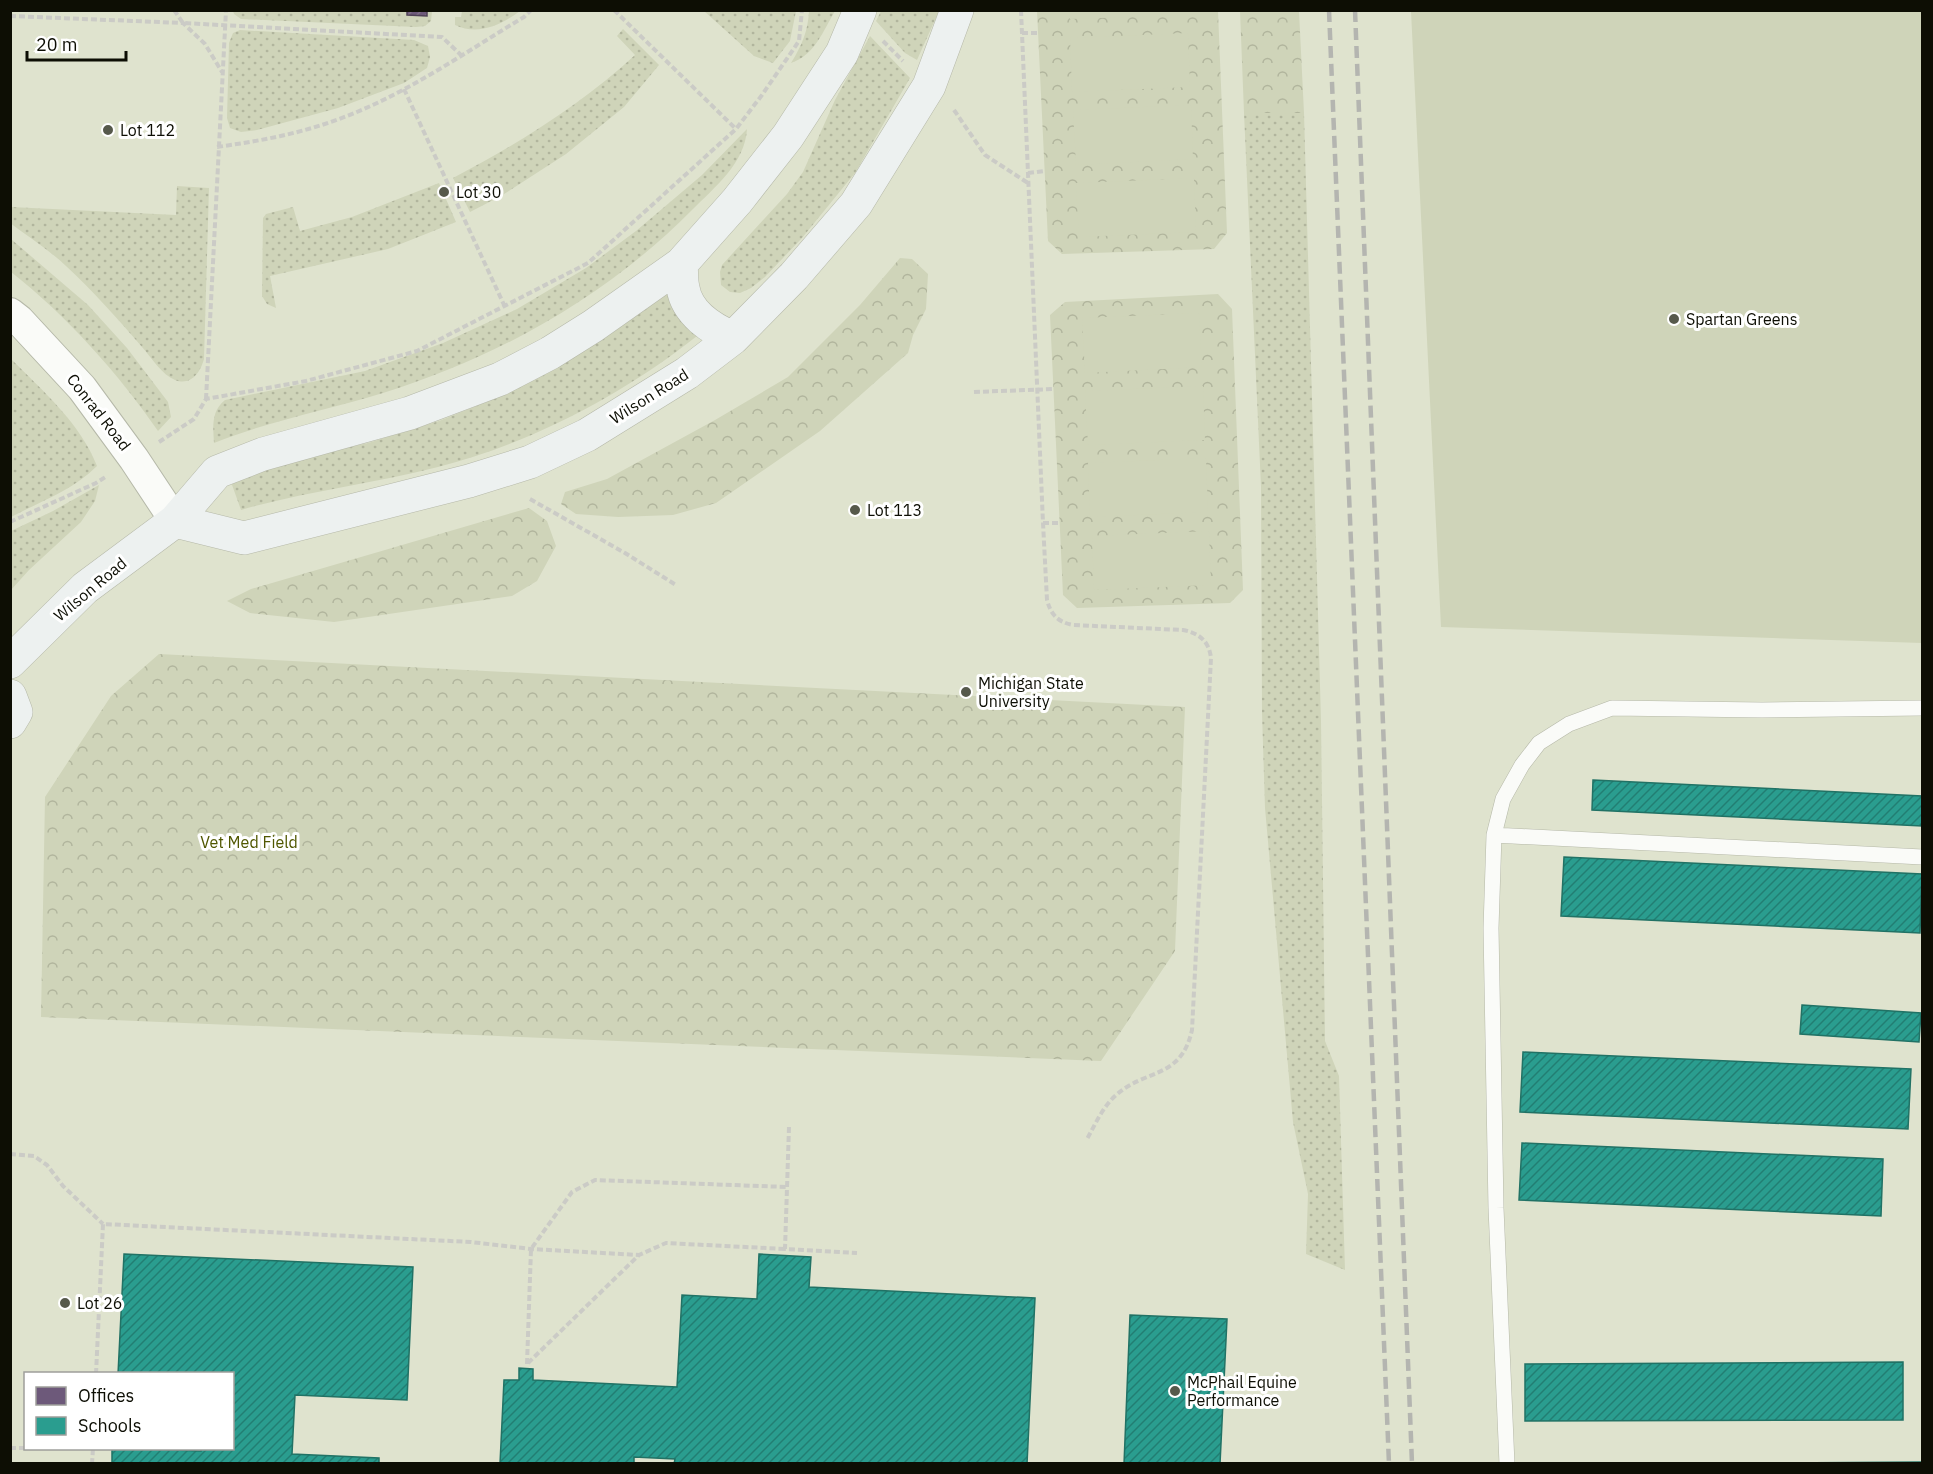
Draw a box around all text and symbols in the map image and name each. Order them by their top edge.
scale bar [27,24,126,62]
text: 20 m [36,33,78,56]
place label: Lot 112 [120,120,175,140]
marker: Lot 112 [101,123,115,137]
place label: Lot 30 [456,182,501,202]
marker: Lot 30 [437,185,451,199]
place label: Spartan Greens [1686,309,1797,329]
marker: Spartan Greens [1667,312,1681,326]
street label: Wilson Road [606,364,692,428]
street label: Conrad Road [63,370,135,454]
place label: Lot 113 [867,500,922,520]
marker: Lot 113 [848,503,862,517]
street label: Wilson Road [49,553,131,625]
place label: Michigan State University [978,673,1084,711]
marker: Michigan State University [959,685,973,699]
park label: Vet Med Field [200,832,298,852]
place label: Lot 26 [77,1293,122,1313]
marker: Lot 26 [58,1296,72,1310]
legend [24,1372,234,1450]
place label: McPhail Equine Performance [1187,1372,1297,1410]
text: Offices [78,1384,134,1407]
marker: McPhail Equine Performance [1168,1384,1182,1398]
text: Schools [78,1414,142,1437]

